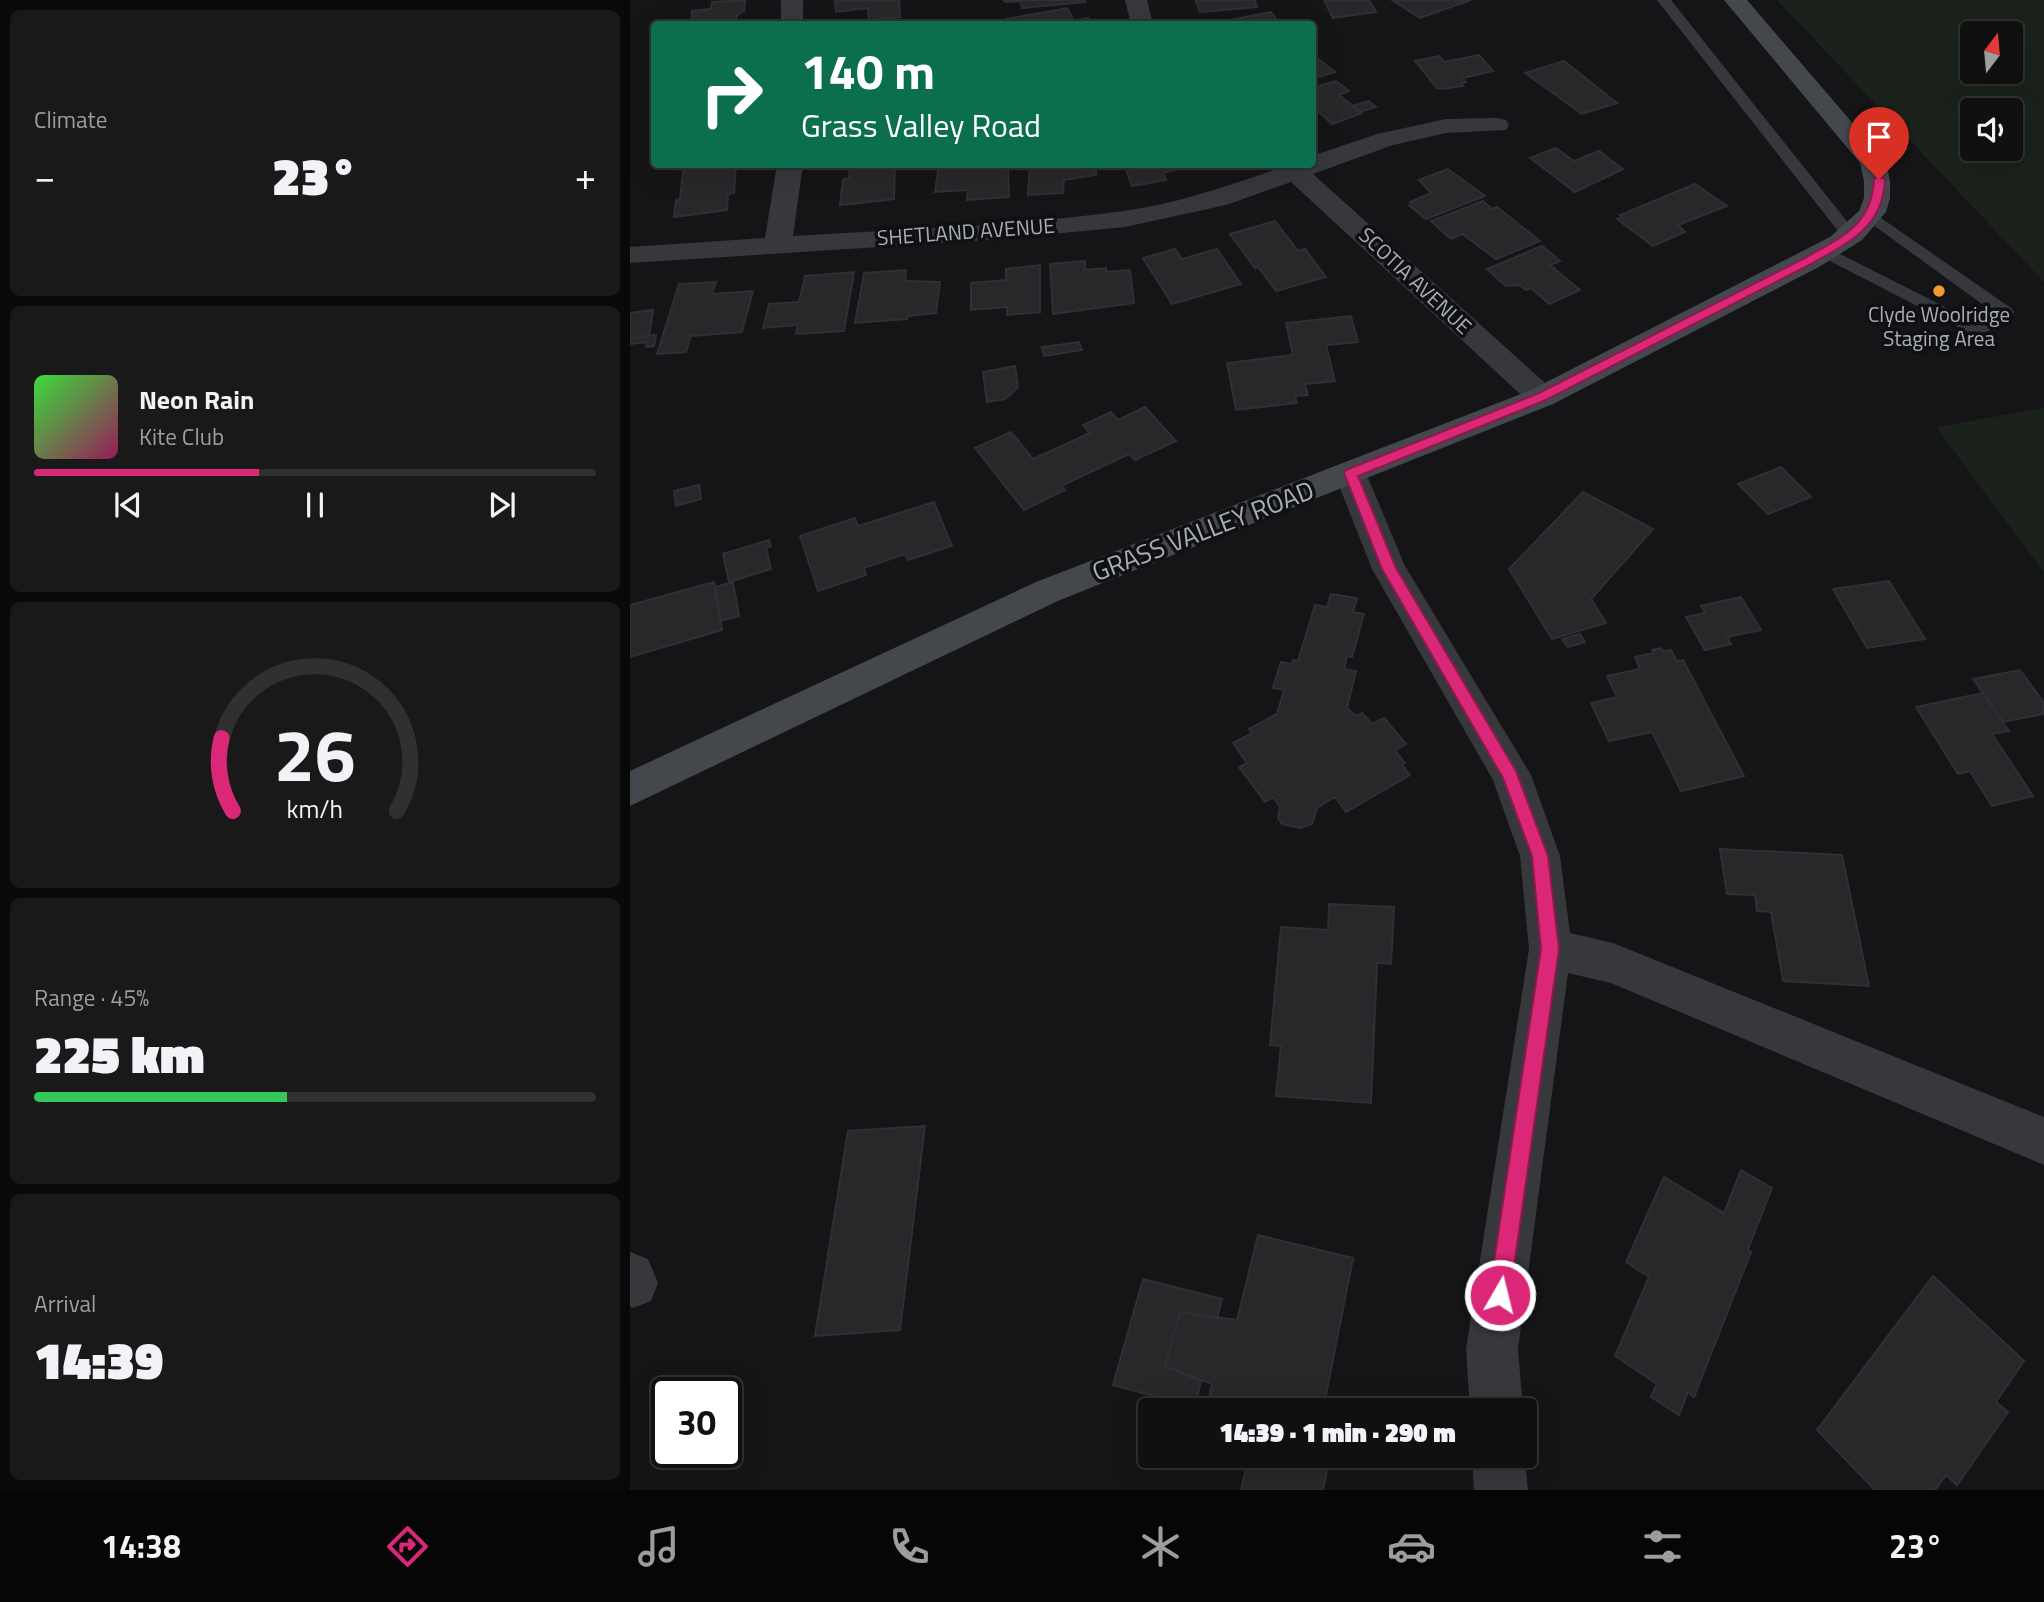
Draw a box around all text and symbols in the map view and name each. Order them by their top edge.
north arrow [1960,21,2023,84]
map controls [1960,21,2023,161]
text: 140 m [801,33,935,108]
icon: right [686,49,777,140]
button: sound [1960,98,2023,161]
text: Grass Valley Road [801,101,1041,149]
text: Climate [34,102,107,137]
pin [1849,107,1909,179]
icon: arrive [1860,118,1898,156]
text: 23° [272,136,358,215]
text: − [34,147,55,205]
text: + [575,147,596,205]
street label: SHETLAND AVENUE [876,209,1056,253]
street label: SCOTIA AVENUE [1352,219,1479,341]
marker: Clyde Woolridge Staging Area [1931,283,1947,299]
place label: Clyde Woolridge Staging Area [1868,298,2010,354]
text: Neon Rain [139,380,254,419]
text: Kite Club [139,419,224,454]
street label: GRASS VALLEY ROAD [1086,470,1320,591]
icon: previous [109,486,147,524]
icon: pause [296,486,334,524]
icon: next [483,486,521,524]
text: 26 [274,699,356,809]
text: km/h [287,790,343,828]
text: Range · 45% [34,980,149,1015]
text: 225 km [34,1014,205,1093]
position arrow [1463,1258,1537,1332]
text: Arrival [34,1286,96,1321]
text: 14:39 [34,1320,163,1399]
speed limit sign: 30 [651,1377,742,1468]
text: 14:39 · 1 min · 290 m [1219,1413,1456,1452]
text: 14:38 [101,1522,181,1570]
icon: directions [383,1522,432,1571]
icon: music [634,1522,683,1571]
icon: phone [885,1522,934,1571]
icon: climate [1136,1522,1185,1571]
icon: car [1387,1522,1436,1571]
icon: filters [1638,1522,1687,1571]
text: 23° [1889,1522,1943,1570]

